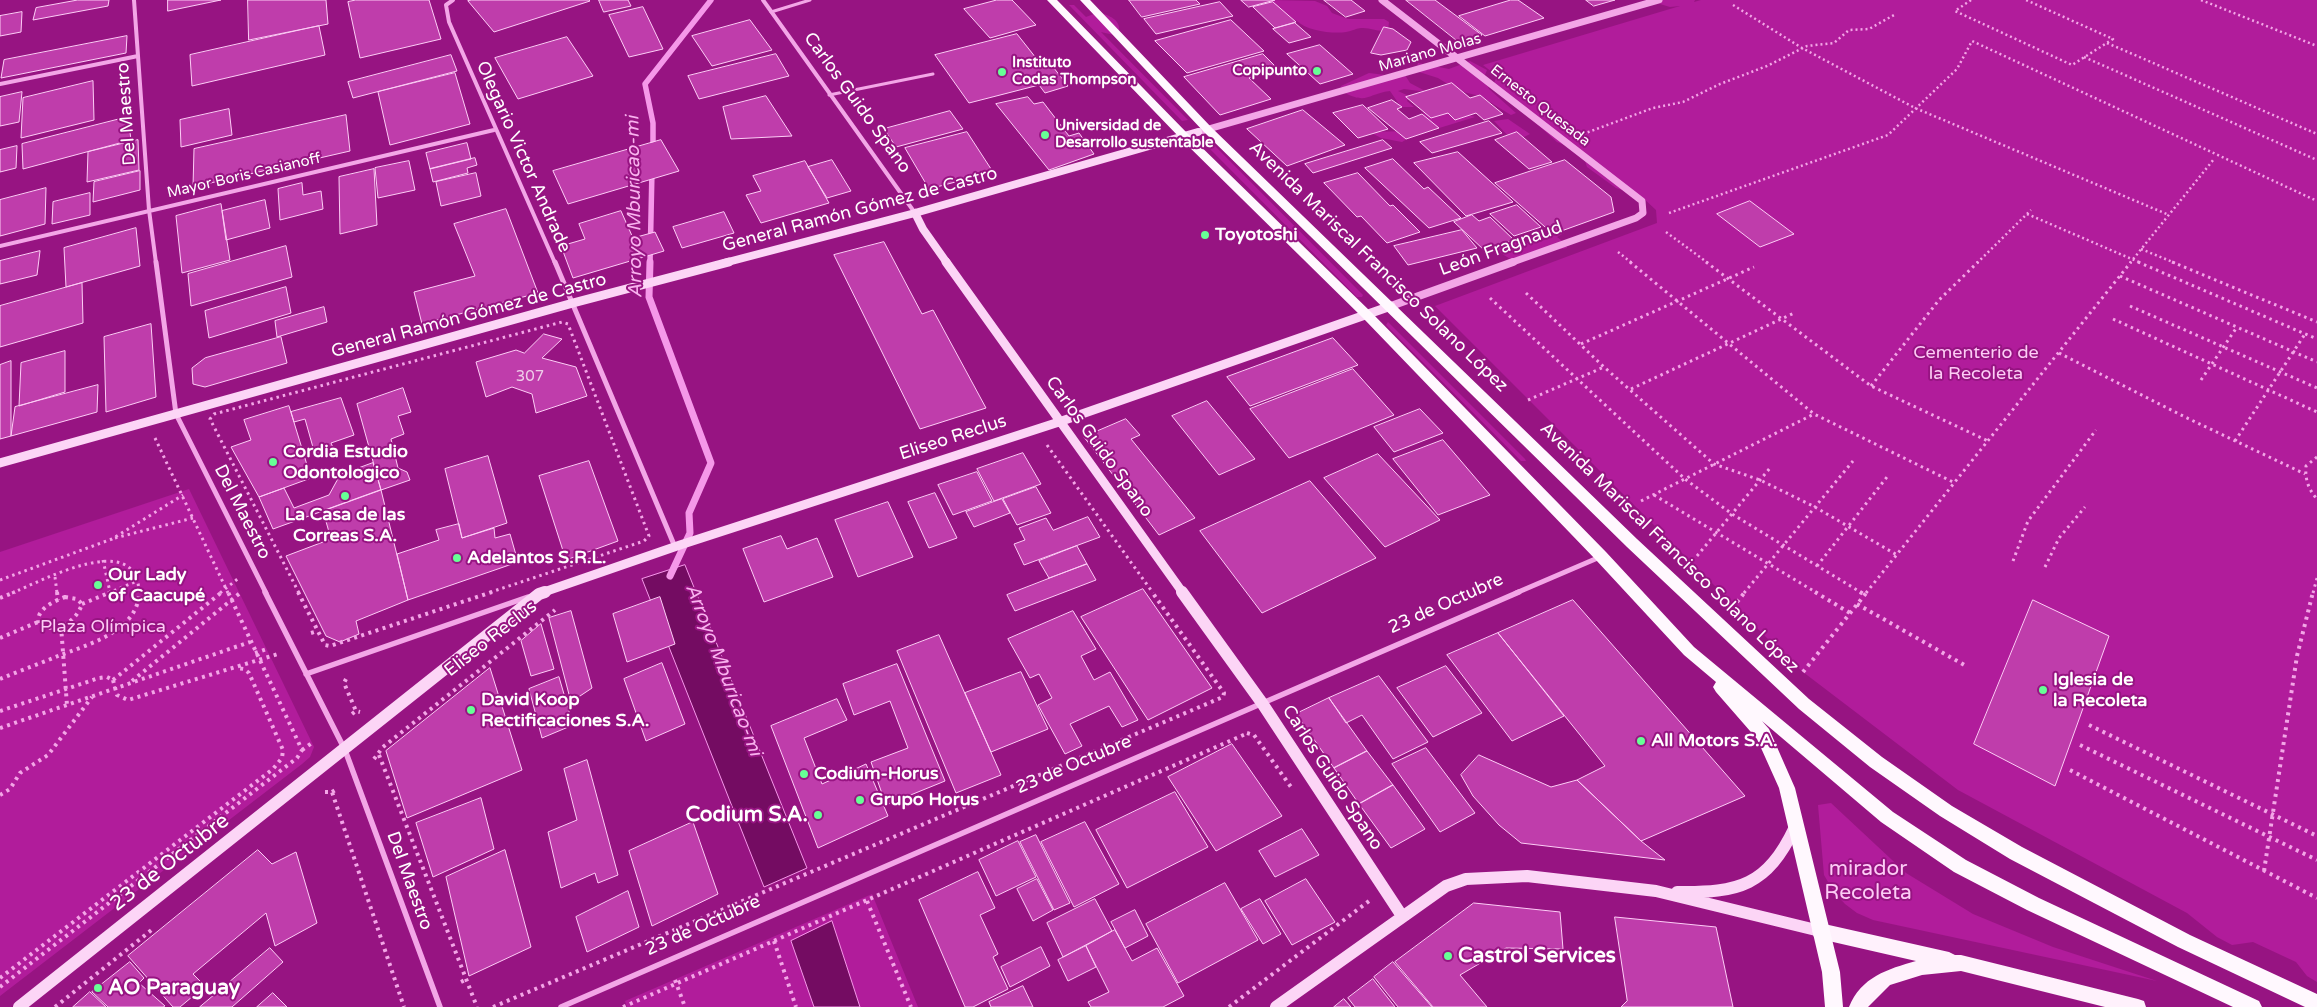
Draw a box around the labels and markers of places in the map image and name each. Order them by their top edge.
place label: Instituto Codas Thompson [1012,54,1136,89]
place label: Copipunto [1232,62,1307,80]
marker: Copipunto [1311,65,1323,77]
marker: Instituto Codas Thompson [996,66,1008,78]
place label: Universidad de Desarrollo sustentable [1055,117,1213,152]
marker: Universidad de Desarrollo sustentable [1039,129,1051,141]
place label: Toyotoshi [1215,224,1298,246]
marker: Toyotoshi [1199,229,1211,241]
place label: Cordia Estudio Odontologico [283,441,408,484]
marker: Cordia Estudio Odontologico [267,456,279,468]
marker: La Casa de las Correas S.A. [339,490,351,502]
place label: La Casa de las Correas S.A. [285,504,405,546]
place label: Adelantos S.R.L. [467,547,606,569]
marker: Adelantos S.R.L. [451,552,463,564]
place label: Our Lady of Caacupé [108,564,205,606]
marker: Our Lady of Caacupé [92,579,104,591]
place label: Iglesia de la Recoleta [2053,669,2147,712]
marker: Iglesia de la Recoleta [2037,684,2049,696]
place label: David Koop Rectificaciones S.A. [481,689,649,732]
marker: David Koop Rectificaciones S.A. [465,704,477,716]
place label: All Motors S.A. [1651,730,1778,752]
marker: All Motors S.A. [1635,735,1647,747]
place label: Codium-Horus [814,763,939,785]
marker: Codium-Horus [798,768,810,780]
place label: Grupo Horus [870,789,979,811]
marker: Grupo Horus [854,794,866,806]
place label: Codium S.A. [685,802,808,828]
marker: Codium S.A. [812,809,824,821]
place label: Castrol Services [1458,943,1616,969]
marker: Castrol Services [1442,950,1454,962]
place label: AO Paraguay [108,975,240,1001]
marker: AO Paraguay [92,982,104,994]

